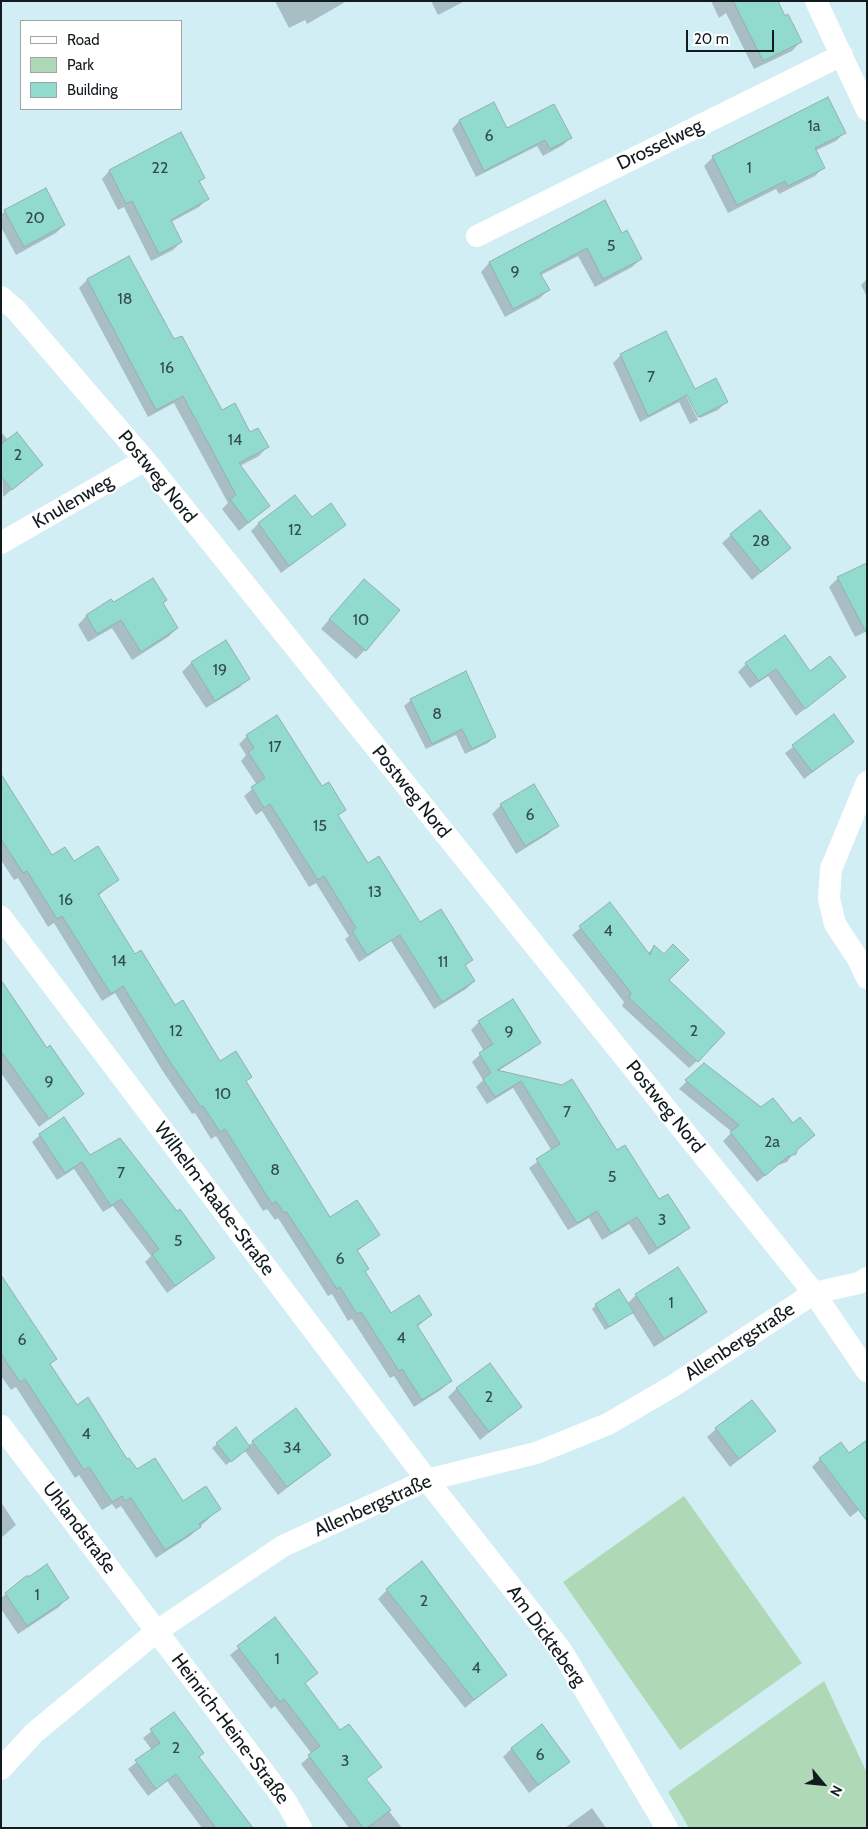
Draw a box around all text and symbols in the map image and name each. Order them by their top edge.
legend [20,20,182,110]
scale bar [688,20,776,52]
text: 20 m [694,30,729,48]
text: Road [67,31,100,49]
text: Park [67,56,94,74]
text: Building [67,81,118,99]
street label: Drosselweg [613,114,707,176]
house number: 1a [808,116,820,136]
house number: 6 [484,126,494,146]
house number: 22 [152,158,168,178]
house number: 1 [746,158,752,178]
house number: 20 [25,208,45,228]
house number: 5 [607,236,615,256]
house number: 9 [510,262,520,282]
house number: 18 [118,289,132,309]
house number: 16 [160,358,174,378]
house number: 7 [647,367,655,387]
street label: Postweg Nord [113,426,201,528]
house number: 14 [228,430,242,450]
house number: 2 [14,445,22,465]
street label: Knulenweg [29,470,117,534]
house number: 12 [288,520,302,540]
house number: 28 [752,531,770,551]
house number: 10 [353,610,369,630]
house number: 19 [213,660,227,680]
house number: 8 [432,704,442,724]
house number: 17 [268,737,282,757]
street label: Postweg Nord [367,741,455,843]
house number: 6 [525,805,535,825]
house number: 15 [313,816,327,836]
house number: 13 [368,882,382,902]
house number: 16 [59,890,73,910]
house number: 4 [603,921,613,941]
house number: 14 [112,951,126,971]
house number: 11 [438,952,448,972]
house number: 12 [169,1021,183,1041]
house number: 2 [690,1021,698,1041]
house number: 9 [504,1022,514,1042]
street label: Postweg Nord [621,1056,709,1158]
house number: 9 [44,1072,54,1092]
house number: 10 [215,1084,231,1104]
house number: 7 [563,1102,571,1122]
street label: Wilhelm-Raabe-Straße [149,1118,279,1280]
house number: 2a [764,1132,780,1152]
house number: 8 [270,1160,280,1180]
house number: 7 [117,1163,125,1183]
house number: 5 [608,1167,616,1187]
house number: 3 [658,1210,666,1230]
house number: 5 [174,1231,182,1251]
house number: 6 [335,1249,345,1269]
house number: 1 [668,1293,674,1313]
street label: Allenbergstraße [681,1298,799,1386]
house number: 4 [396,1328,406,1348]
house number: 6 [17,1330,27,1350]
house number: 2 [485,1387,493,1407]
house number: 4 [81,1424,91,1444]
house number: 34 [283,1438,301,1458]
street label: Allenbergstraße [311,1470,435,1542]
street label: Uhlandstraße [37,1478,121,1578]
street label: Am Dickteberg [502,1581,590,1691]
house number: 1 [34,1585,40,1605]
house number: 2 [420,1591,428,1611]
street label: Heinrich-Heine-Straße [166,1649,294,1809]
house number: 1 [274,1649,280,1669]
house number: 4 [471,1658,481,1678]
house number: 2 [172,1738,180,1758]
house number: 6 [535,1745,545,1765]
house number: 3 [341,1751,349,1771]
north arrow [798,1759,848,1809]
text: N [826,1782,847,1800]

